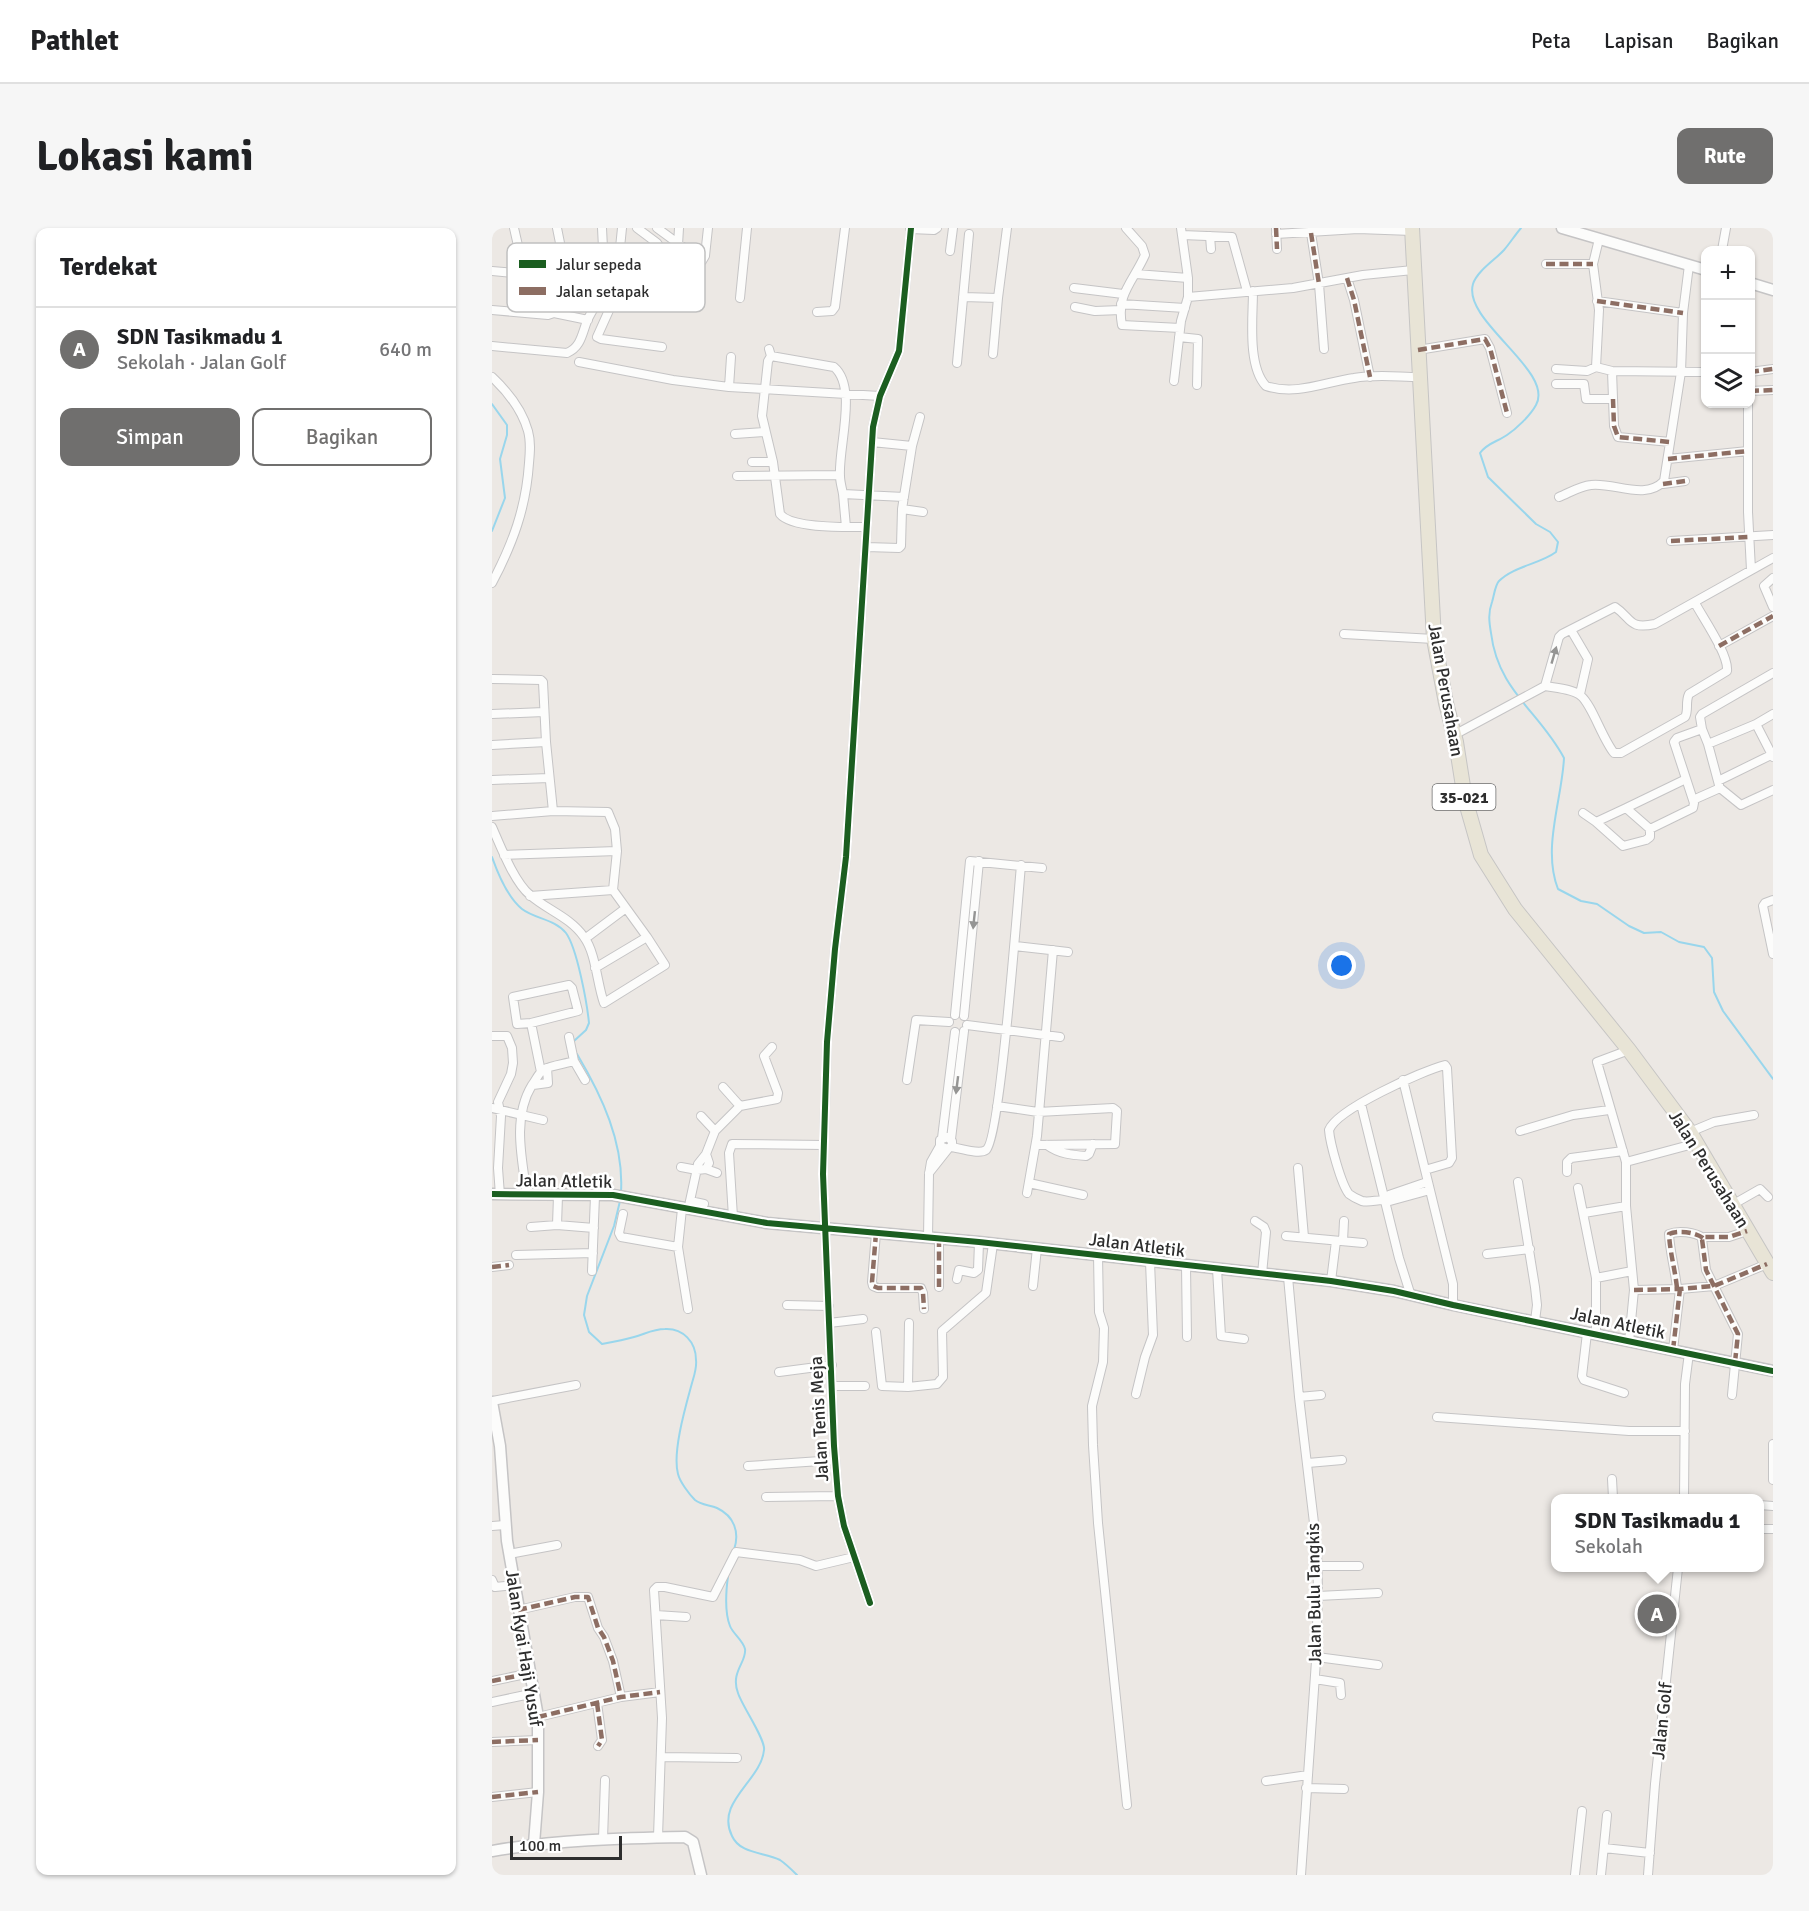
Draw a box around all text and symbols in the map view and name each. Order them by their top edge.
text: Pathlet [30,24,119,58]
text: Peta [1531,28,1571,54]
text: Lapisan [1604,28,1673,54]
text: Bagikan [1706,28,1779,54]
button: Rute [1677,128,1773,184]
text: Lokasi kami [36,131,254,182]
legend [507,243,705,312]
map controls [1701,246,1755,408]
button: + [1701,246,1755,300]
text: Terdekat [60,251,157,283]
text: Jalur sepeda [556,255,642,275]
text: Jalan setapak [556,282,649,302]
button: − [1701,300,1755,354]
text: SDN Tasikmadu 1 [117,323,283,350]
text: A [73,337,86,362]
text: 640 m [379,337,432,362]
text: Sekolah · Jalan Golf [117,350,286,375]
button: layers [1701,354,1755,408]
button: Simpan [60,408,240,466]
button: Bagikan [252,408,432,466]
street label: Jalan Perusahaan [1423,622,1469,758]
one-way arrow [1550,646,1559,664]
road number: 35-021 [1432,784,1496,810]
one-way arrow [969,910,979,929]
your location [1327,951,1356,980]
one-way arrow [953,1076,962,1095]
street label: Jalan Perusahaan [1664,1106,1754,1232]
street label: Jalan Atletik [516,1169,612,1193]
street label: Jalan Atletik [1088,1228,1186,1262]
street label: Jalan Atletik [1569,1302,1667,1344]
street label: Jalan Tenis Meja [805,1356,833,1482]
popup [1551,1494,1764,1572]
text: SDN Tasikmadu 1 [1575,1507,1740,1534]
street label: Jalan Bulu Tangkis [1302,1523,1326,1665]
text: Sekolah [1575,1534,1643,1559]
street label: Jalan Kyai Haji Yusuf [501,1568,547,1729]
pin: A [1638,1592,1676,1636]
street label: Jalan Golf [1647,1681,1677,1760]
scale bar [510,1833,622,1860]
text: 100 m [519,1836,561,1856]

